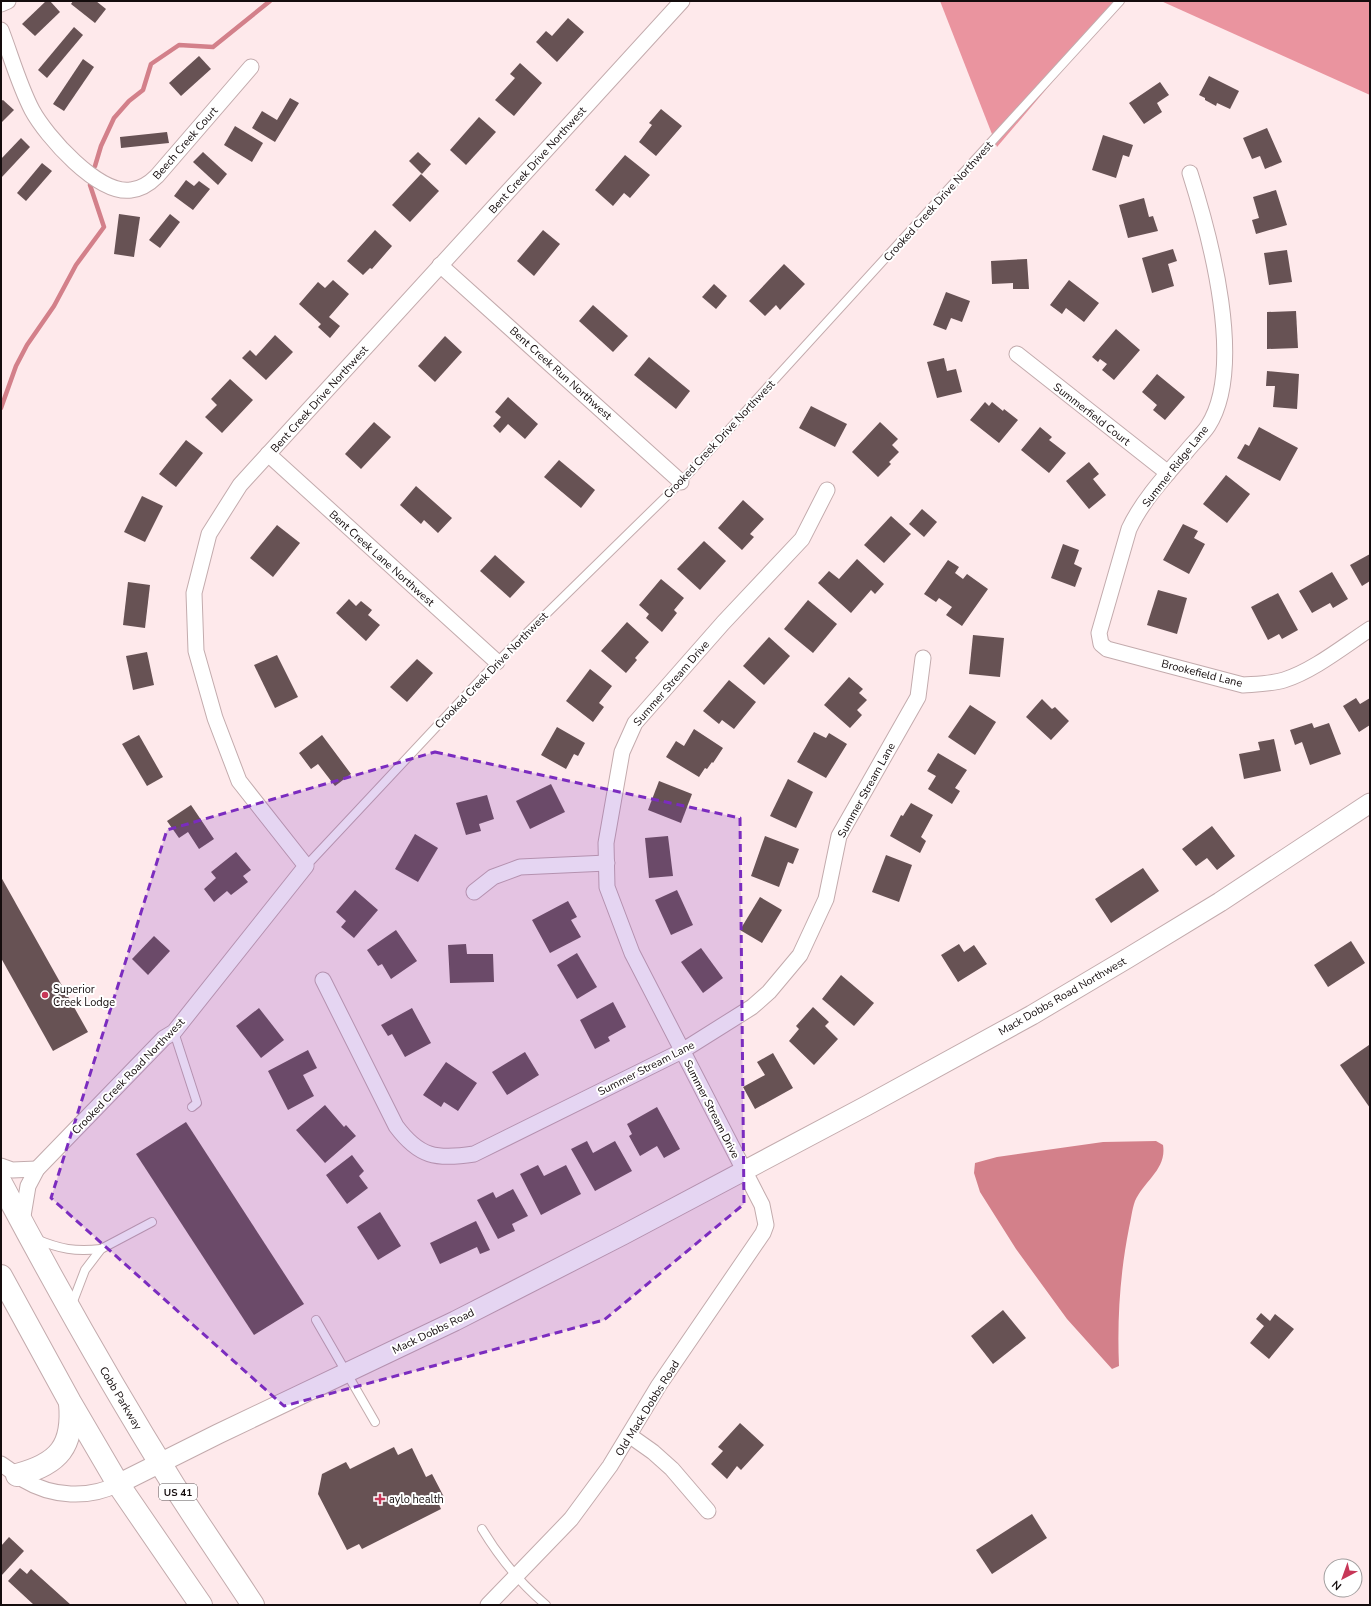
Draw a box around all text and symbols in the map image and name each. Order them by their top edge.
street label: Beech Creek Court [150,104,221,183]
street label: Bent Creek Drive Northwest [485,104,590,217]
street label: Crooked Creek Drive Northwest [880,138,997,265]
street label: Bent Creek Run Northwest [506,323,615,423]
street label: Bent Creek Drive Northwest [267,343,372,456]
street label: Crooked Creek Drive Northwest [660,377,778,502]
street label: Summerfield Court [1050,380,1133,449]
street label: Summer Ridge Lane [1139,422,1212,510]
street label: Bent Creek Lane Northwest [326,507,438,610]
street label: Crooked Creek Drive Northwest [431,609,551,732]
street label: Summer Stream Drive [630,637,713,729]
street label: Brookefield Lane [1160,656,1244,691]
street label: Summer Stream Lane [834,740,899,841]
street label: Mack Dobbs Road Northwest [996,954,1129,1039]
place label: Superior Creek Lodge [53,982,115,1010]
marker: Superior Creek Lodge [40,990,50,1000]
street label: Crooked Creek Road Northwest [69,1015,188,1138]
street label: Summer Stream Lane [595,1037,697,1099]
street label: Summer Stream Drive [680,1057,743,1161]
street label: Mack Dobbs Road [390,1305,477,1358]
street label: Old Mack Dobbs Road [612,1357,683,1459]
street label: Cobb Parkway [96,1364,145,1433]
road number: US 41 [159,1484,197,1500]
place label: aylo health [389,1492,444,1507]
marker: aylo health [374,1493,386,1505]
north arrow [1323,1558,1363,1598]
text: N [1329,1577,1345,1594]

